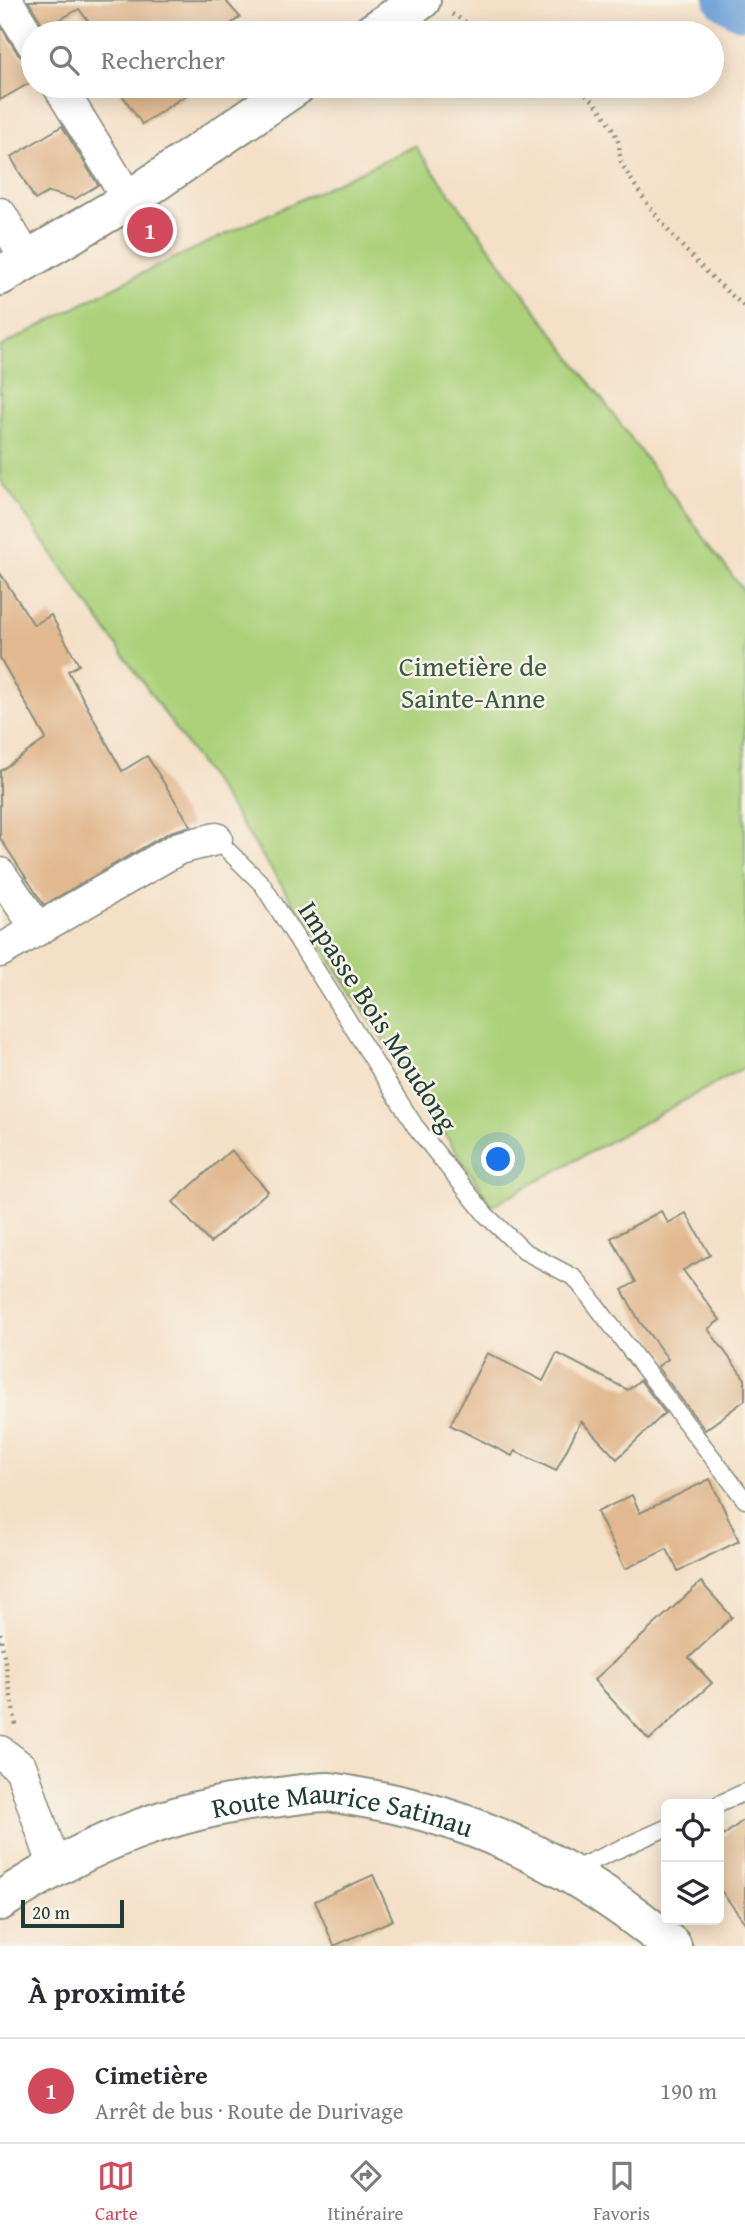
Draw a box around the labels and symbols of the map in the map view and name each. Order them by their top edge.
pin: 1 [127,204,173,256]
park label: Cimetière de Sainte-Anne [399,645,547,718]
street label: Impasse Bois Moudong [289,892,469,1140]
your location [481,1142,515,1176]
street label: Route Maurice Satinau [208,1771,479,1846]
scale bar [21,1897,124,1929]

